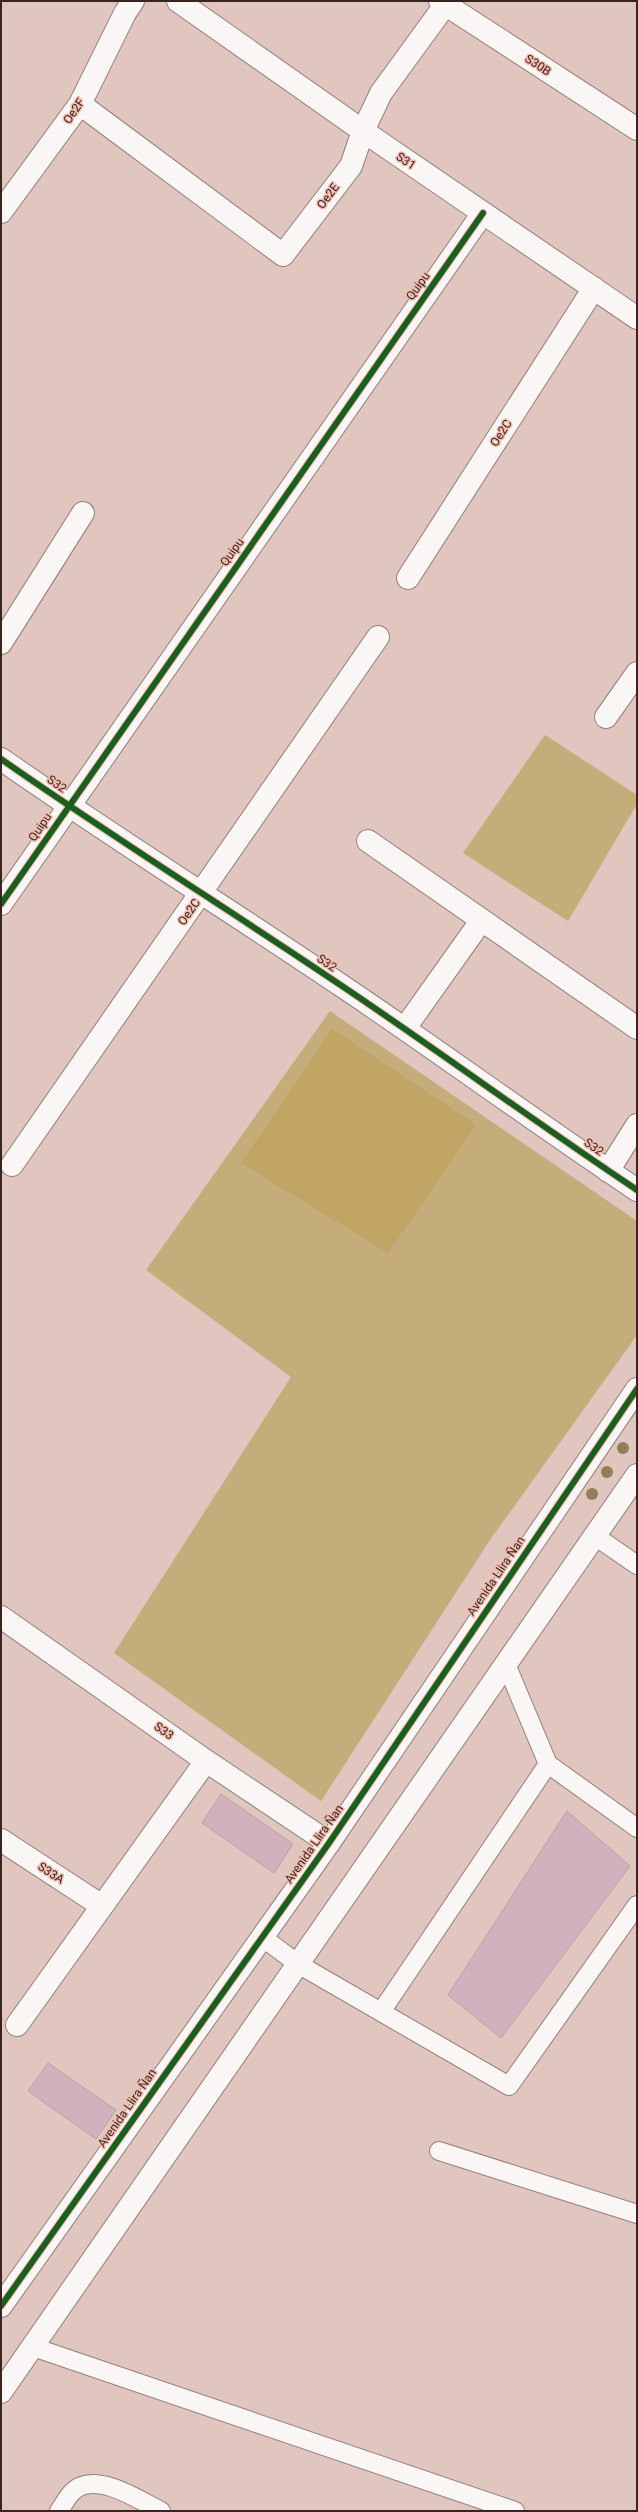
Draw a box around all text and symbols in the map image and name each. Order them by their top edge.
street label: S30B [522,51,554,79]
street label: Oe2F [60,95,88,127]
street label: S31 [394,149,418,173]
street label: Oe2E [314,180,342,211]
street label: Quipu [403,269,433,303]
street label: Oe2C [487,417,515,449]
street label: Quipu [217,535,247,569]
street label: S32 [45,772,70,796]
street label: Quipu [25,810,55,844]
street label: Oe2C [175,896,203,928]
street label: S32 [315,951,340,975]
street label: S32 [582,1135,607,1159]
street label: Avenida Llira Ñan [463,1532,528,1618]
street label: S33 [152,1719,176,1743]
street label: Avenida Llira Ñan [280,1801,346,1886]
street label: S33A [35,1859,67,1887]
street label: Avenida Llira Ñan [93,2065,159,2150]

